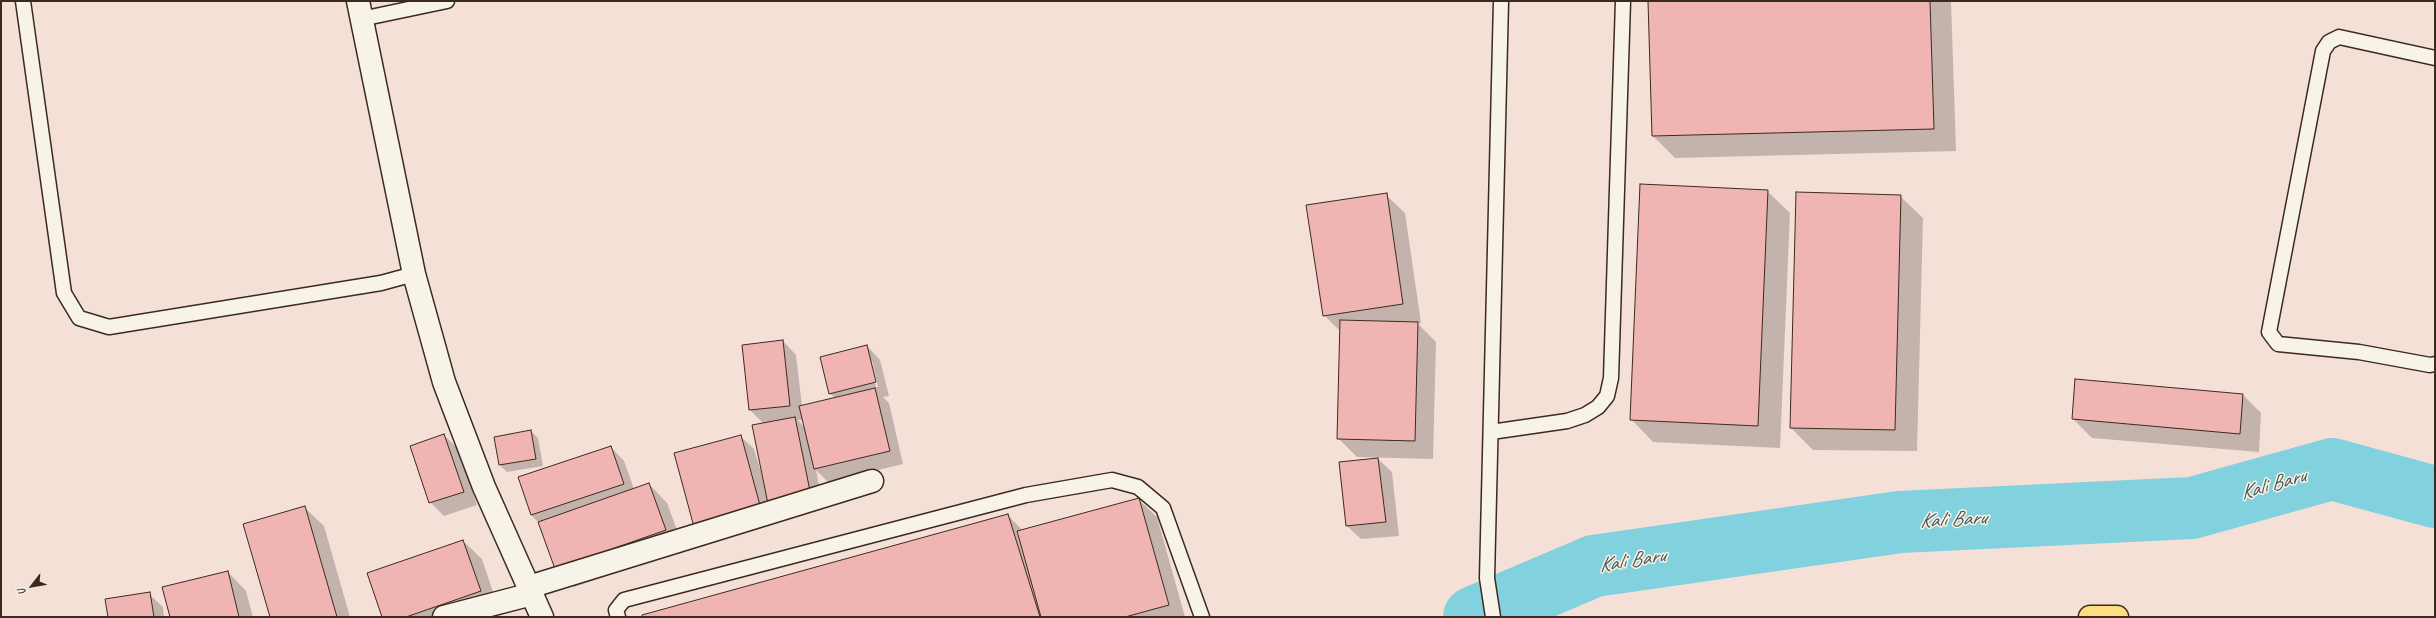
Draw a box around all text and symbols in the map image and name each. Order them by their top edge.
water label: Kali Baru [2237,464,2309,506]
water label: Kali Baru [1919,506,1987,534]
water label: Kali Baru [1597,543,1667,579]
north arrow [12,566,52,606]
text: U [14,586,29,598]

